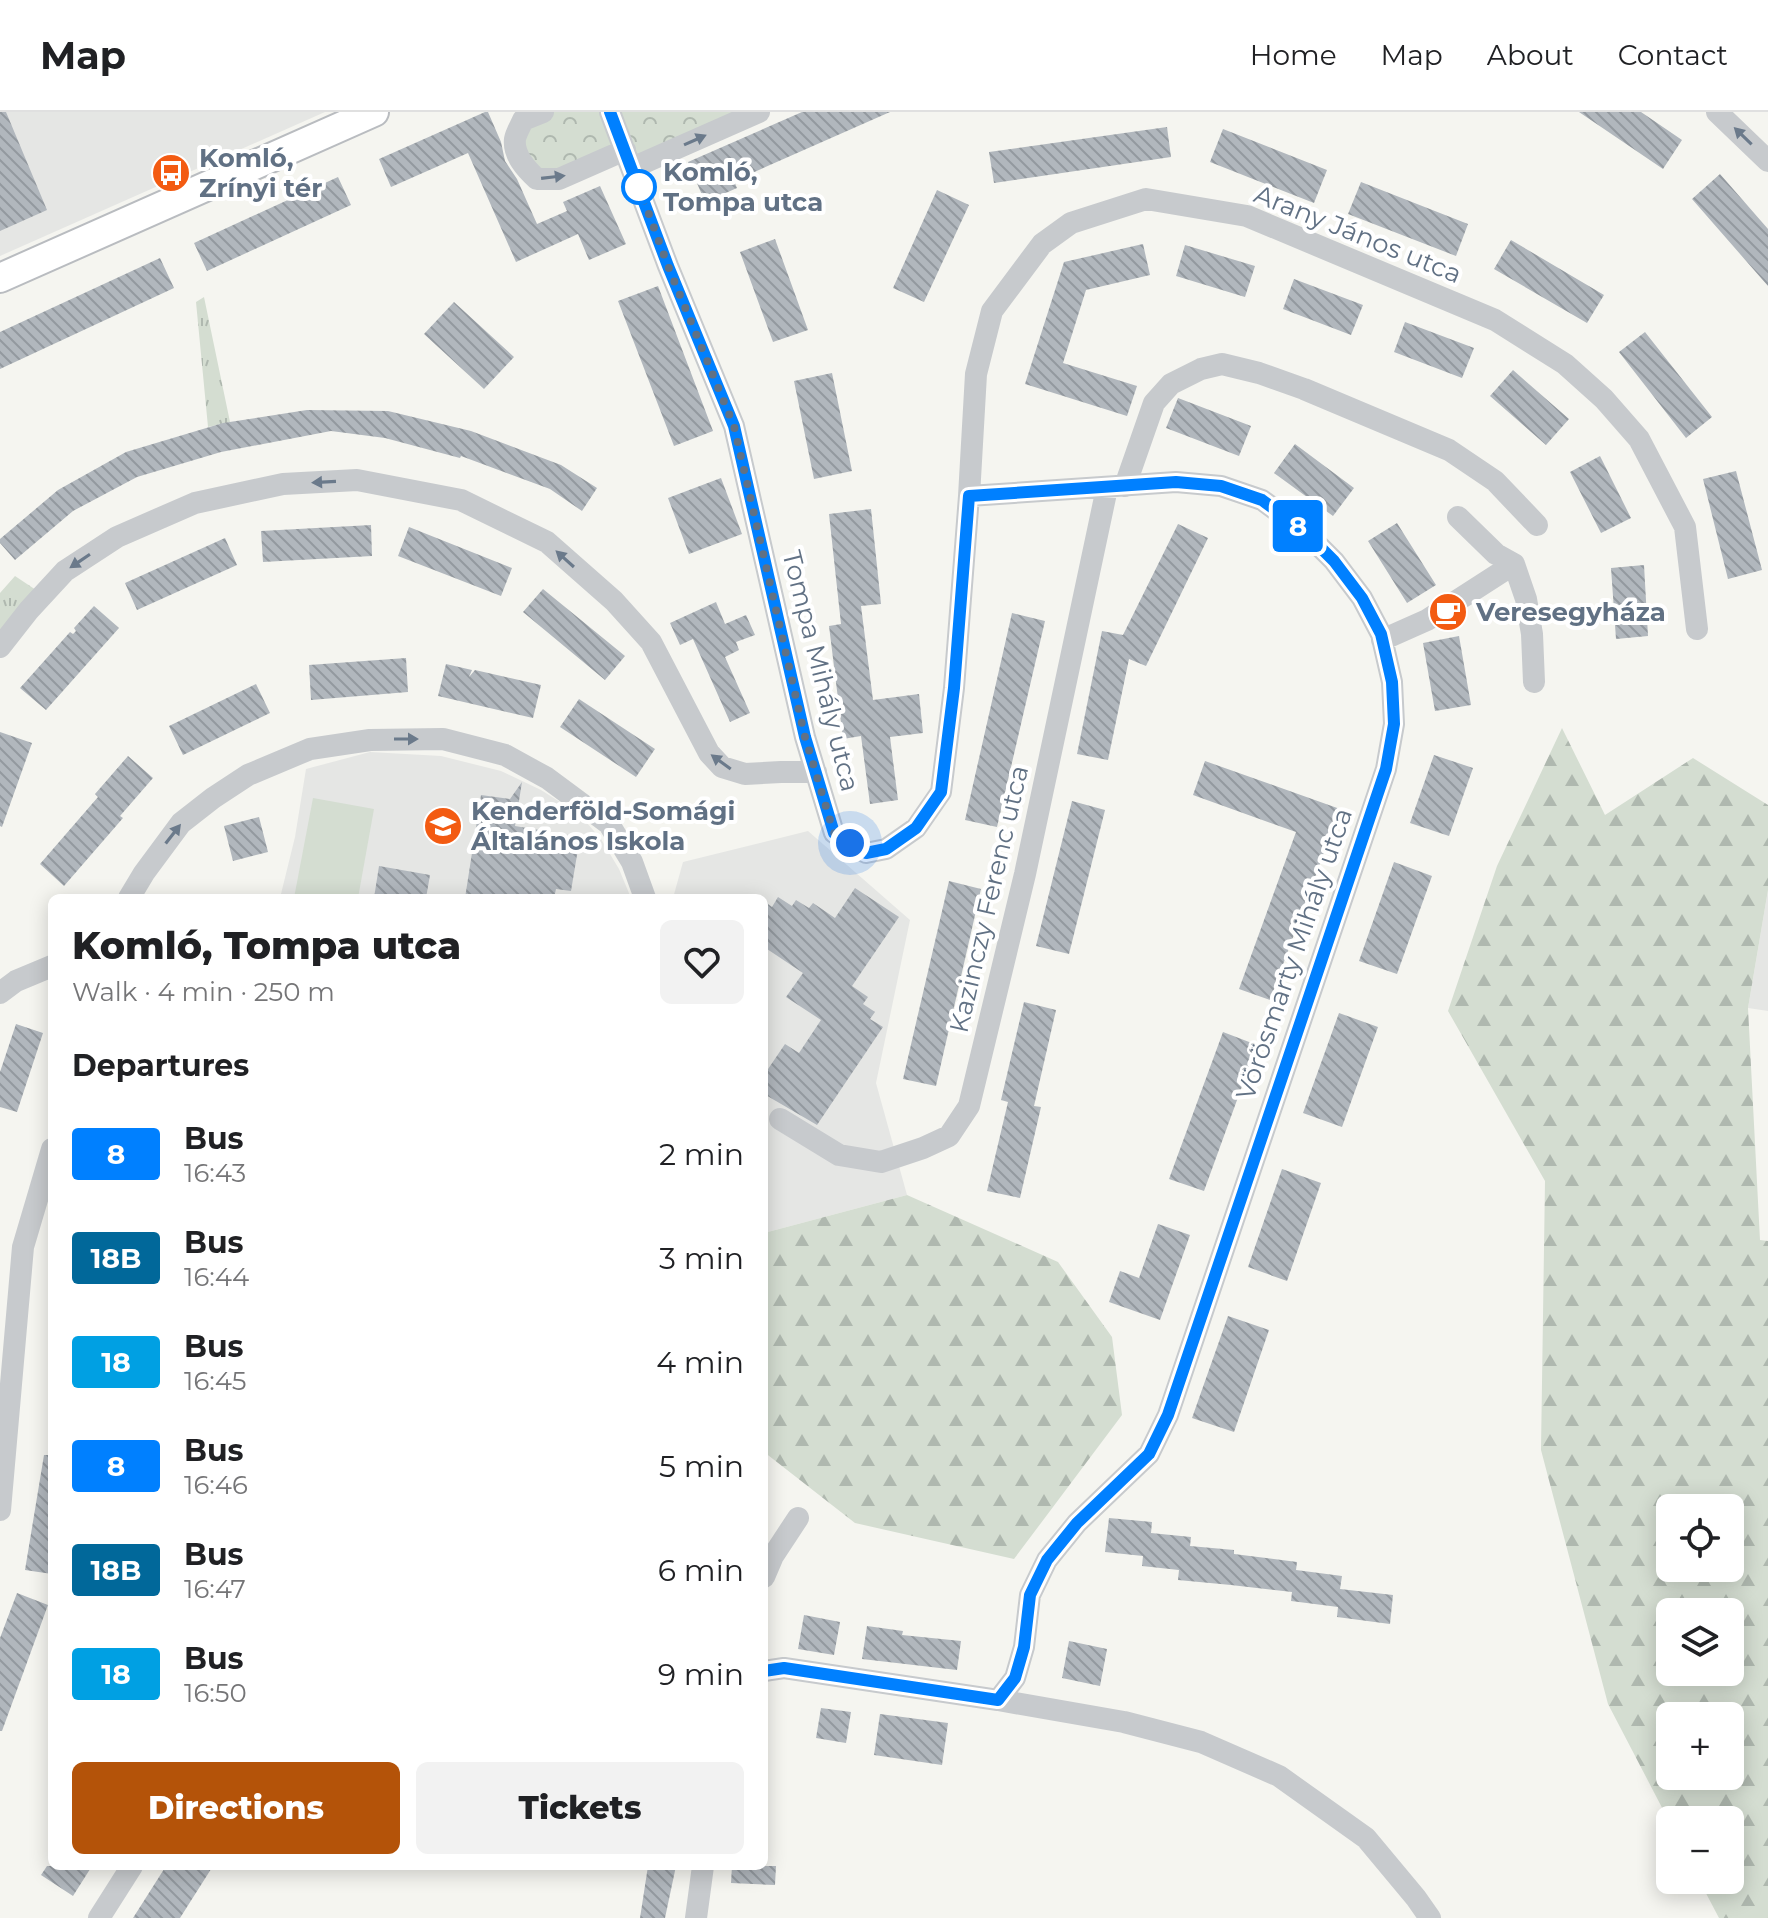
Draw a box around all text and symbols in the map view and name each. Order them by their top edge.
text: Map [40,32,126,79]
text: Home [1250,38,1337,72]
text: Map [1381,38,1443,72]
text: About [1487,38,1574,72]
text: Contact [1618,38,1728,72]
one-way arrow [1733,128,1752,146]
one-way arrow [683,133,707,146]
place label: Komló, Zrínyi tér [199,142,322,204]
bus stop icon: Komló, Zrínyi tér [150,152,192,194]
place label: Komló, Tompa utca [663,156,823,218]
one-way arrow [541,170,566,183]
marker: Komló, Tompa utca [622,170,656,204]
street label: Arany János utca [1250,178,1466,290]
one-way arrow [311,475,336,488]
line badge: 8 [1272,500,1324,552]
text: 8 [1289,509,1307,543]
street label: Tompa Mihály utca [776,547,866,795]
one-way arrow [556,550,575,568]
one-way arrow [70,553,91,568]
cafe icon: Veresegyháza [1427,591,1469,633]
place label: Veresegyháza [1475,596,1666,628]
one-way arrow [394,733,419,745]
one-way arrow [710,754,732,770]
street label: Kazinczy Ferenc utca [943,762,1035,1036]
place label: Kenderföld-Somági Általános Iskola [470,795,735,857]
street label: Vörösmarty Mihály utca [1229,804,1359,1104]
school or university icon: Kenderföld-Somági Általános Iskola [422,805,464,847]
your location [830,823,870,863]
one-way arrow [165,824,181,844]
button: heart [660,920,744,1004]
text: Komló, Tompa utca [72,922,461,969]
text: Walk · 4 min · 250 m [72,976,335,1008]
text: Departures [72,1047,249,1084]
text: Bus [184,1120,244,1157]
text: 2 min [659,1136,744,1173]
text: 8 [107,1137,125,1171]
text: 16:43 [184,1157,246,1189]
text: Bus [184,1224,244,1261]
text: 3 min [659,1240,744,1277]
text: 18B [91,1241,141,1275]
text: 16:44 [184,1261,249,1293]
text: Bus [184,1328,244,1365]
text: 4 min [656,1344,744,1381]
text: 18 [101,1345,131,1379]
text: 16:45 [184,1365,247,1397]
text: Bus [184,1432,244,1469]
text: 5 min [659,1448,744,1485]
text: 8 [107,1449,125,1483]
text: 16:46 [184,1469,248,1501]
map controls [1656,1494,1744,1894]
button: locate [1656,1494,1744,1582]
text: Bus [184,1536,244,1573]
text: 6 min [658,1552,744,1589]
text: 18B [91,1553,141,1587]
text: 16:47 [184,1573,246,1605]
button: layers [1656,1598,1744,1686]
text: Bus [184,1640,244,1677]
text: 9 min [658,1656,744,1693]
text: 18 [101,1657,131,1691]
text: 16:50 [184,1677,247,1709]
button: + [1656,1702,1744,1790]
button: Directions [72,1762,400,1854]
button: Tickets [416,1762,744,1854]
button: − [1656,1806,1744,1894]

